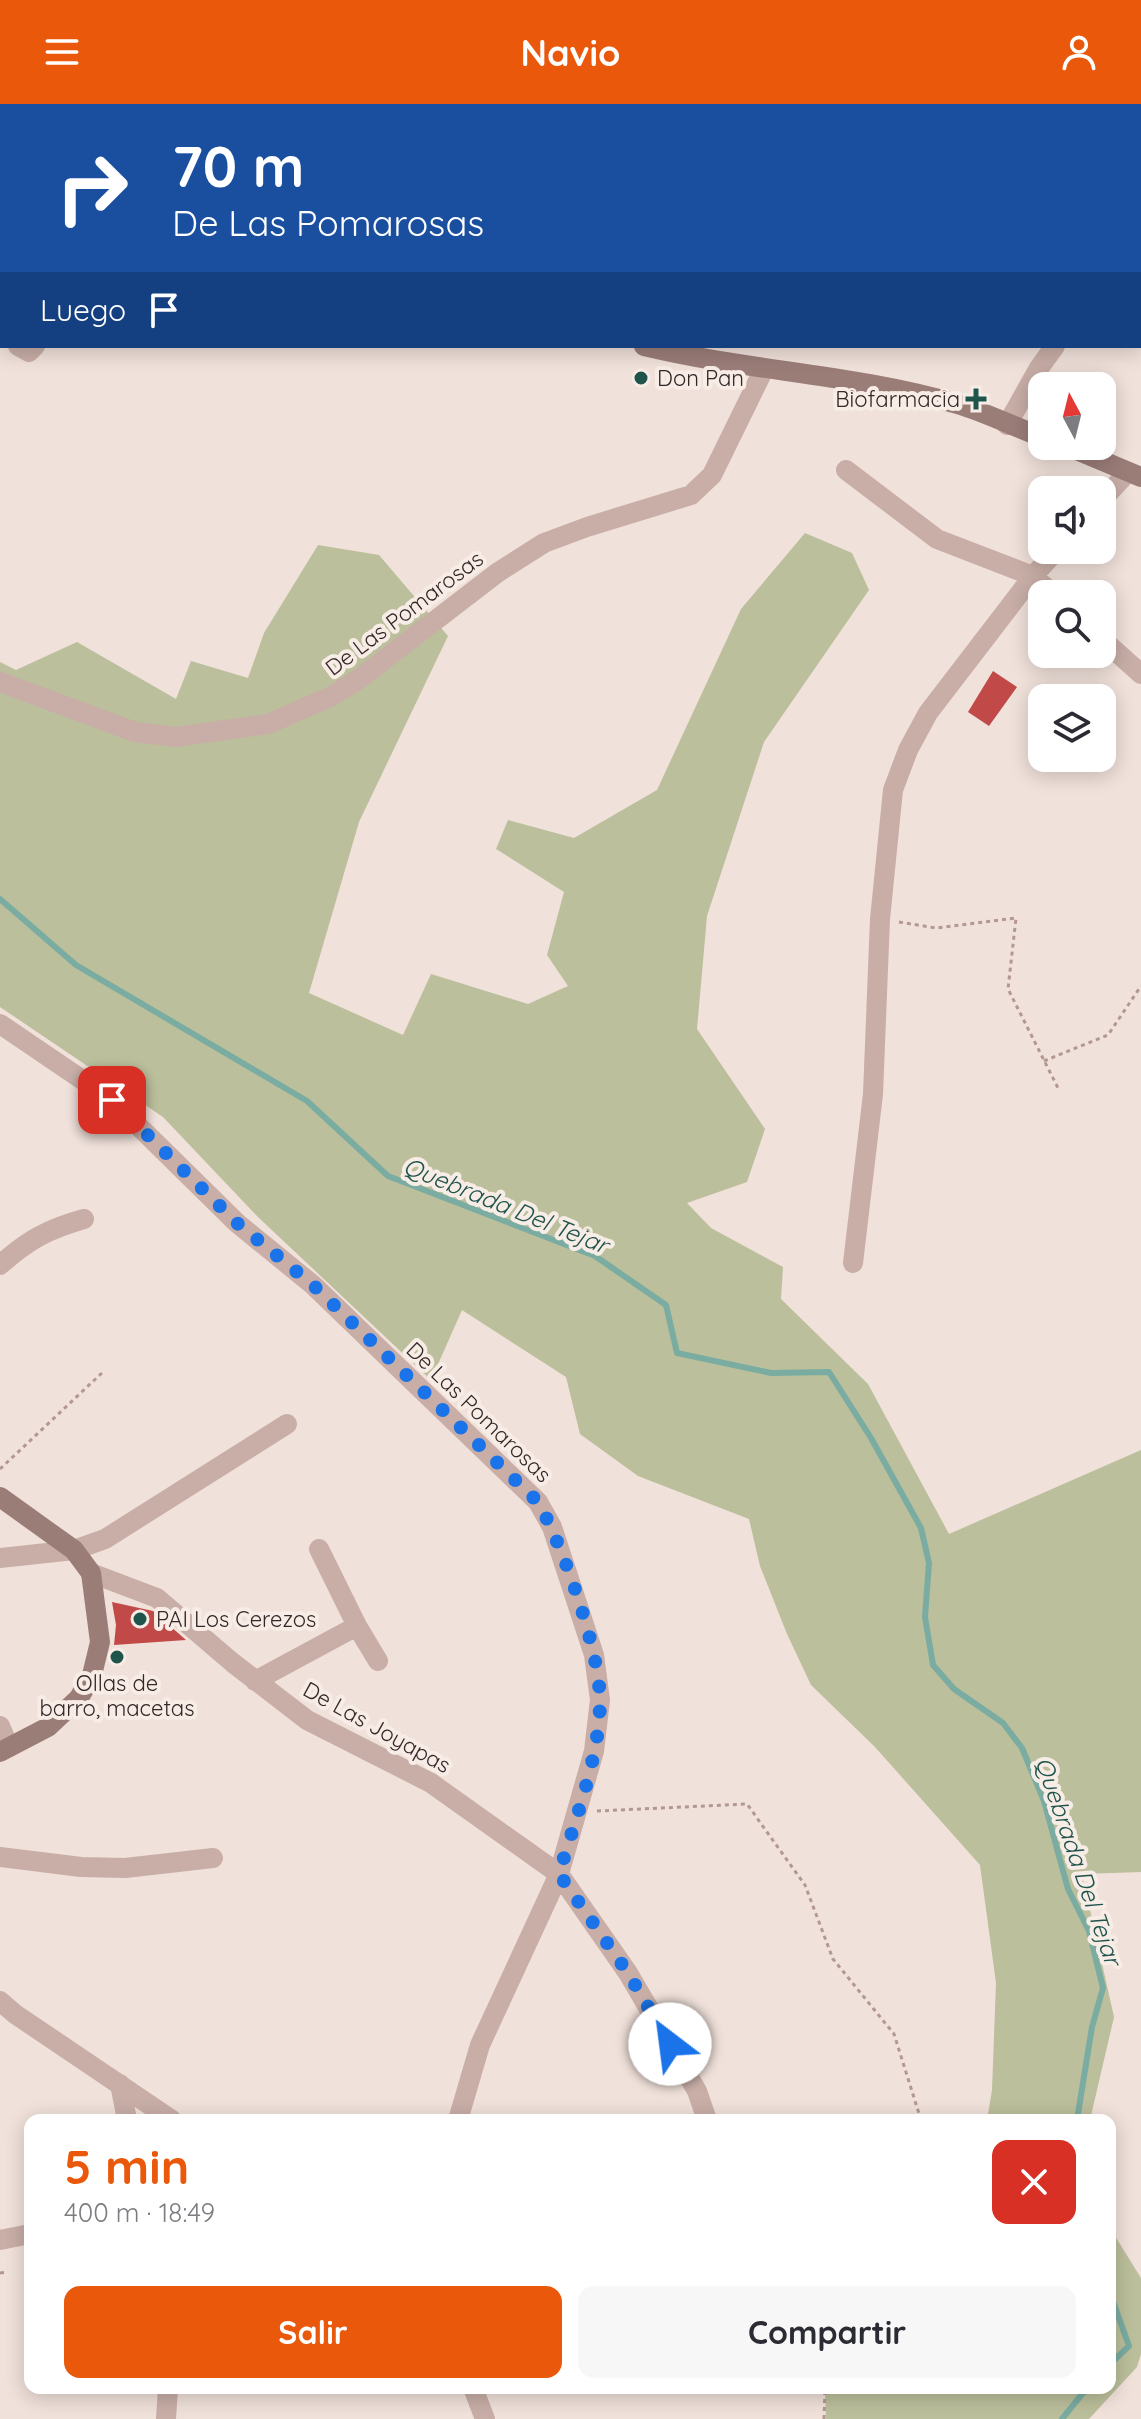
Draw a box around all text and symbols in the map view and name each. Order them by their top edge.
icon: menu [40,30,84,74]
text: Navio [521,30,620,75]
icon: person [1057,30,1101,74]
text: 70 m [172,131,304,201]
icon: right [40,136,144,240]
text: De Las Pomarosas [172,200,484,245]
icon: arrive [142,288,186,332]
text: Luego [40,291,126,329]
place label: Don Pan [657,364,744,392]
marker: Don Pan [632,369,650,387]
north arrow [1028,372,1116,460]
map controls [1028,372,1116,772]
place label: Biofarmacia [835,385,960,413]
marker: Biofarmacia [967,390,985,408]
button: sound [1028,476,1116,564]
street label: De Las Pomarosas [319,544,489,682]
button: search [1028,580,1116,668]
button: layers [1028,684,1116,772]
pin [78,1066,146,1134]
icon: arrive [90,1078,134,1122]
water label: Quebrada Del Tejar [399,1150,615,1261]
street label: De Las Pomarosas [401,1336,557,1488]
place label: PAI Los Cerezos [156,1605,316,1633]
marker: PAI Los Cerezos [131,1610,149,1628]
marker: Ollas de barro, macetas [108,1648,126,1666]
place label: Ollas de barro, macetas [39,1669,195,1722]
street label: De Las Joyapas [298,1675,456,1779]
water label: Quebrada Del Tejar [1029,1753,1130,1972]
position arrow [628,2002,712,2086]
text: 5 min [64,2136,189,2196]
button: close [992,2140,1076,2224]
text: 400 m · 18:49 [64,2196,215,2229]
button: Salir [64,2286,562,2378]
button: Compartir [578,2286,1076,2378]

